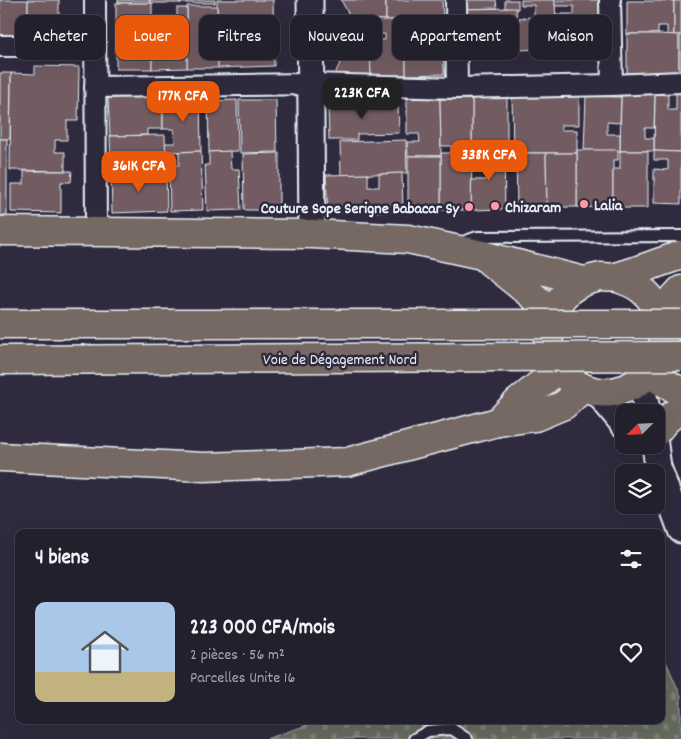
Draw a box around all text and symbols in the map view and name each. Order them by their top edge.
chip: Acheter [15,15,105,60]
chip: Louer [115,15,189,60]
chip: Filtres [199,15,280,60]
chip: Nouveau [290,15,382,60]
chip: Appartement [392,15,519,60]
chip: Maison [529,15,612,60]
pin: 223K CFA [310,78,414,120]
pin: 177K CFA [131,80,235,123]
text: 223K CFA [334,82,390,105]
text: 177K CFA [158,85,208,108]
pin: 338K CFA [437,140,541,182]
text: 338K CFA [461,144,517,167]
pin: 361K CFA [87,150,191,193]
text: 361K CFA [112,155,166,178]
place label: Lalia [594,195,624,218]
place label: Chizaram [505,197,561,220]
place label: Couture Sope Serigne Babacar Sy [261,198,461,221]
marker: Lalia [578,198,590,210]
marker: Chizaram [489,200,501,212]
marker: Couture Sope Serigne Babacar Sy [463,201,475,213]
street label: Voie de Dégagement Nord [263,349,417,372]
north arrow [615,404,665,454]
map controls [615,404,665,514]
button: layers [615,464,665,514]
text: 4 biens [35,544,89,574]
icon: filters [617,545,645,573]
text: 223 000 CFA/mois [190,614,335,644]
icon: home [75,622,135,682]
icon: heart [617,638,645,666]
text: 2 pièces · 56 m² [190,644,285,667]
text: Parcelles Unite 16 [190,667,295,690]

